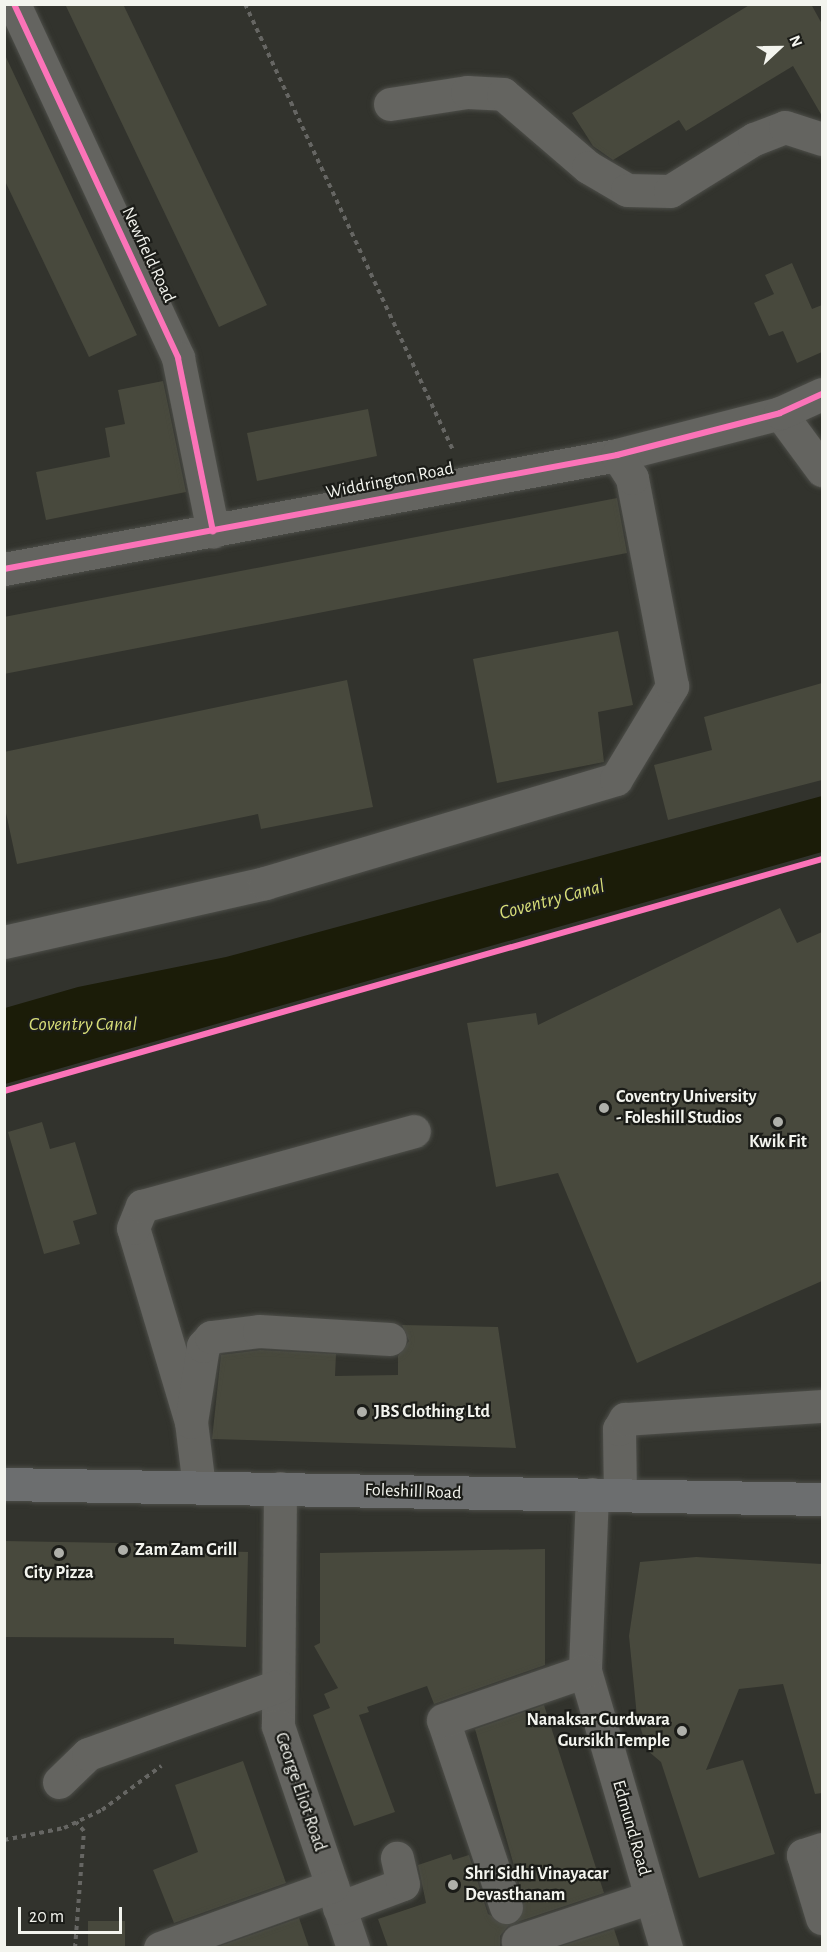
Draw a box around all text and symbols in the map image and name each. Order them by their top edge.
north arrow [749,18,809,78]
text: N [786,33,805,49]
street label: Newfield Road [116,204,180,306]
street label: Widdrington Road [324,458,456,504]
water label: Coventry Canal [497,874,607,926]
water label: Coventry Canal [29,1012,137,1036]
place label: Coventry University - Foleshill Studios [616,1087,756,1130]
marker: Coventry University - Foleshill Studios [597,1101,611,1115]
marker: Kwik Fit [771,1115,785,1129]
place label: Kwik Fit [749,1131,807,1153]
place label: JBS Clothing Ltd [374,1401,490,1423]
marker: JBS Clothing Ltd [355,1405,369,1419]
street label: Foleshill Road [364,1480,462,1504]
place label: Zam Zam Grill [135,1539,237,1561]
marker: Zam Zam Grill [116,1543,130,1557]
marker: City Pizza [52,1546,66,1560]
place label: City Pizza [24,1562,94,1584]
place label: Nanaksar Gurdwara Gursikh Temple [527,1710,670,1752]
marker: Nanaksar Gurdwara Gursikh Temple [675,1724,689,1738]
street label: George Eliot Road [270,1730,330,1854]
street label: Edmund Road [607,1778,655,1878]
place label: Shri Sidhi Vinayacar Devasthanam [465,1864,609,1906]
marker: Shri Sidhi Vinayacar Devasthanam [446,1878,460,1892]
scale bar [21,1895,124,1933]
text: 20 m [29,1908,64,1926]

